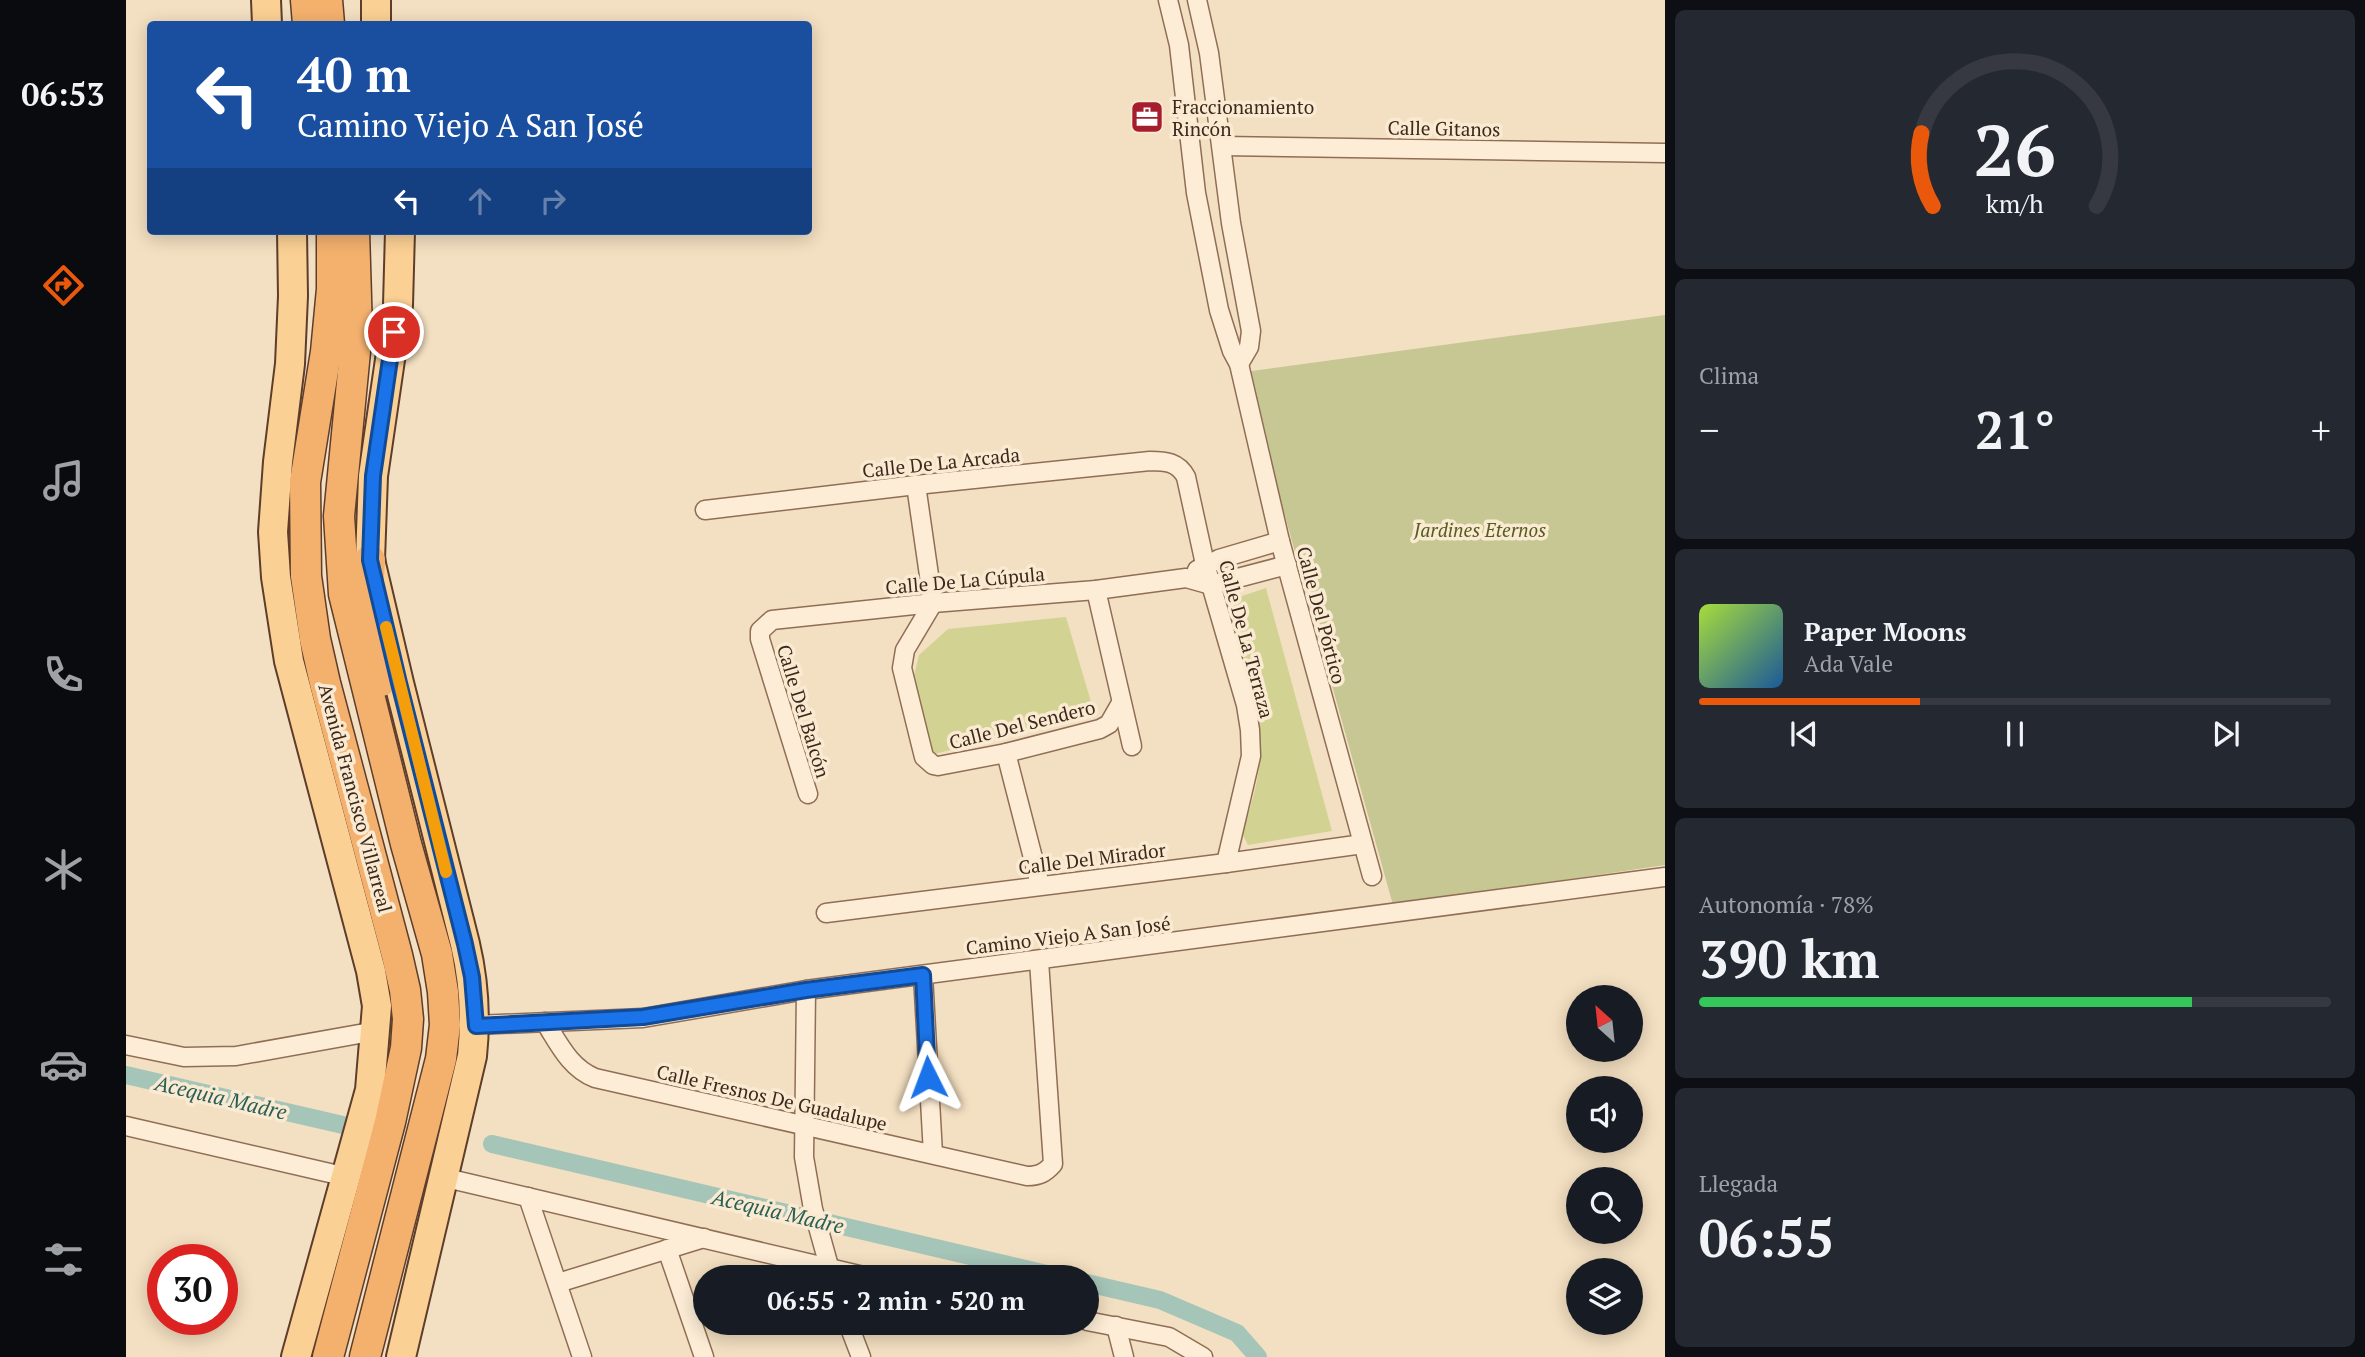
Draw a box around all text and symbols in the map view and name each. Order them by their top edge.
text: 40 m [297,41,411,106]
icon: left [182,49,273,140]
text: 06:53 [21,73,105,115]
place label: Fraccionamiento Rincón [1172,94,1314,141]
office icon: Fraccionamiento Rincón [1128,98,1166,136]
text: 26 [1974,100,2056,197]
text: Camino Viejo A San José [297,104,644,146]
street label: Calle Gitanos [1387,115,1501,141]
icon: left [388,182,426,220]
icon: ahead [461,182,499,220]
icon: right [534,182,572,220]
text: km/h [1986,187,2044,220]
icon: directions [39,261,88,310]
pin [364,302,424,362]
icon: arrive [375,313,413,351]
text: Clima [1699,360,1759,391]
text: 21° [1975,395,2055,464]
text: − [1699,405,1719,455]
text: + [2311,405,2331,455]
street label: Calle De La Arcada [861,441,1021,483]
icon: music [39,456,88,505]
park label: Jardines Eternos [1413,517,1546,542]
street label: Calle Del Pórtico [1292,544,1352,686]
street label: Calle De La Terraza [1214,557,1280,721]
street label: Calle De La Cúpula [884,561,1046,599]
text: Paper Moons [1804,614,1967,648]
street label: Calle Del Balcón [772,641,836,781]
text: Ada Vale [1804,648,1893,679]
icon: phone [39,650,88,699]
street label: Avenida Francisco Villarreal [313,681,399,915]
street label: Calle Del Sendero [946,694,1098,754]
icon: previous [1785,715,1823,753]
icon: pause [1996,715,2034,753]
icon: next [2207,715,2245,753]
street label: Calle Del Mirador [1017,836,1168,879]
icon: climate [39,845,88,894]
text: Autonomía · 78% [1699,889,1874,920]
street label: Camino Viejo A San José [964,910,1172,960]
text: 390 km [1699,924,1880,993]
north arrow [1566,985,1643,1062]
map controls [1566,985,1643,1335]
icon: car [39,1040,88,1089]
position arrow [891,1040,965,1114]
street label: Calle Fresnos De Guadalupe [654,1058,890,1136]
water label: Acequia Madre [150,1068,290,1126]
button: sound [1566,1076,1643,1153]
button: search [1566,1167,1643,1244]
text: Llegada [1699,1168,1778,1199]
water label: Acequia Madre [707,1182,847,1240]
text: 06:55 [1699,1203,1834,1272]
icon: filters [39,1235,88,1284]
speed limit sign: 30 [147,1244,238,1335]
button: layers [1566,1258,1643,1335]
text: 06:55 · 2 min · 520 m [767,1283,1025,1317]

